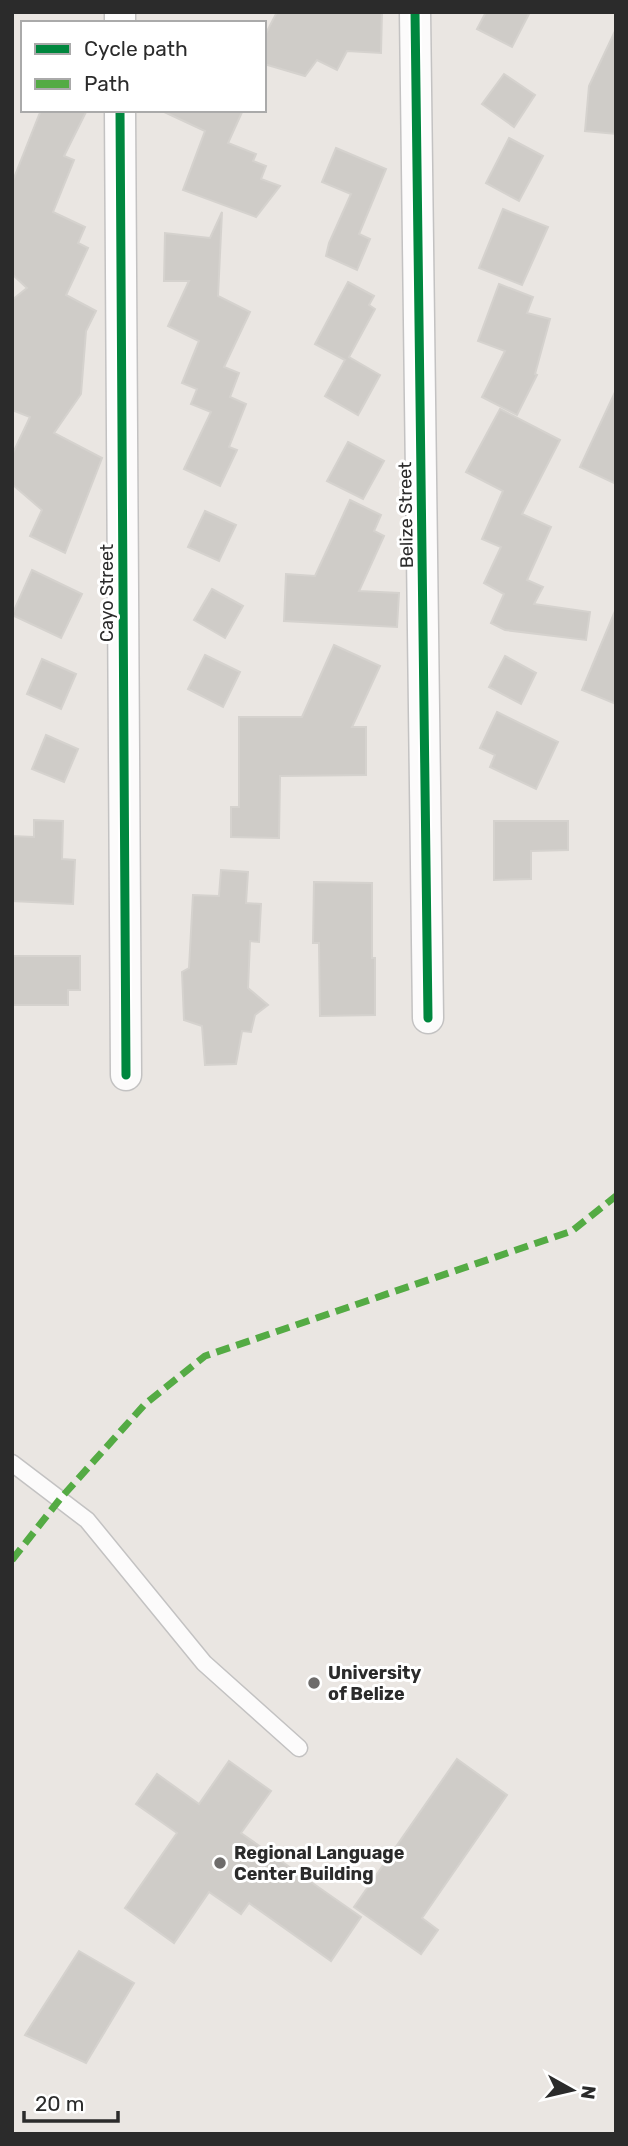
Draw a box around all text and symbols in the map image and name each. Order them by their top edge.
legend [21,21,266,112]
text: Cycle path [84,36,188,61]
text: Path [84,71,130,96]
street label: Belize Street [394,462,418,568]
street label: Cayo Street [96,544,118,642]
place label: University of Belize [328,1662,421,1705]
marker: University of Belize [306,1675,322,1691]
place label: Regional Language Center Building [234,1842,405,1885]
marker: Regional Language Center Building [212,1855,228,1871]
north arrow [537,2055,607,2125]
scale bar [24,2080,119,2124]
text: N [576,2084,601,2101]
text: 20 m [35,2091,84,2116]

